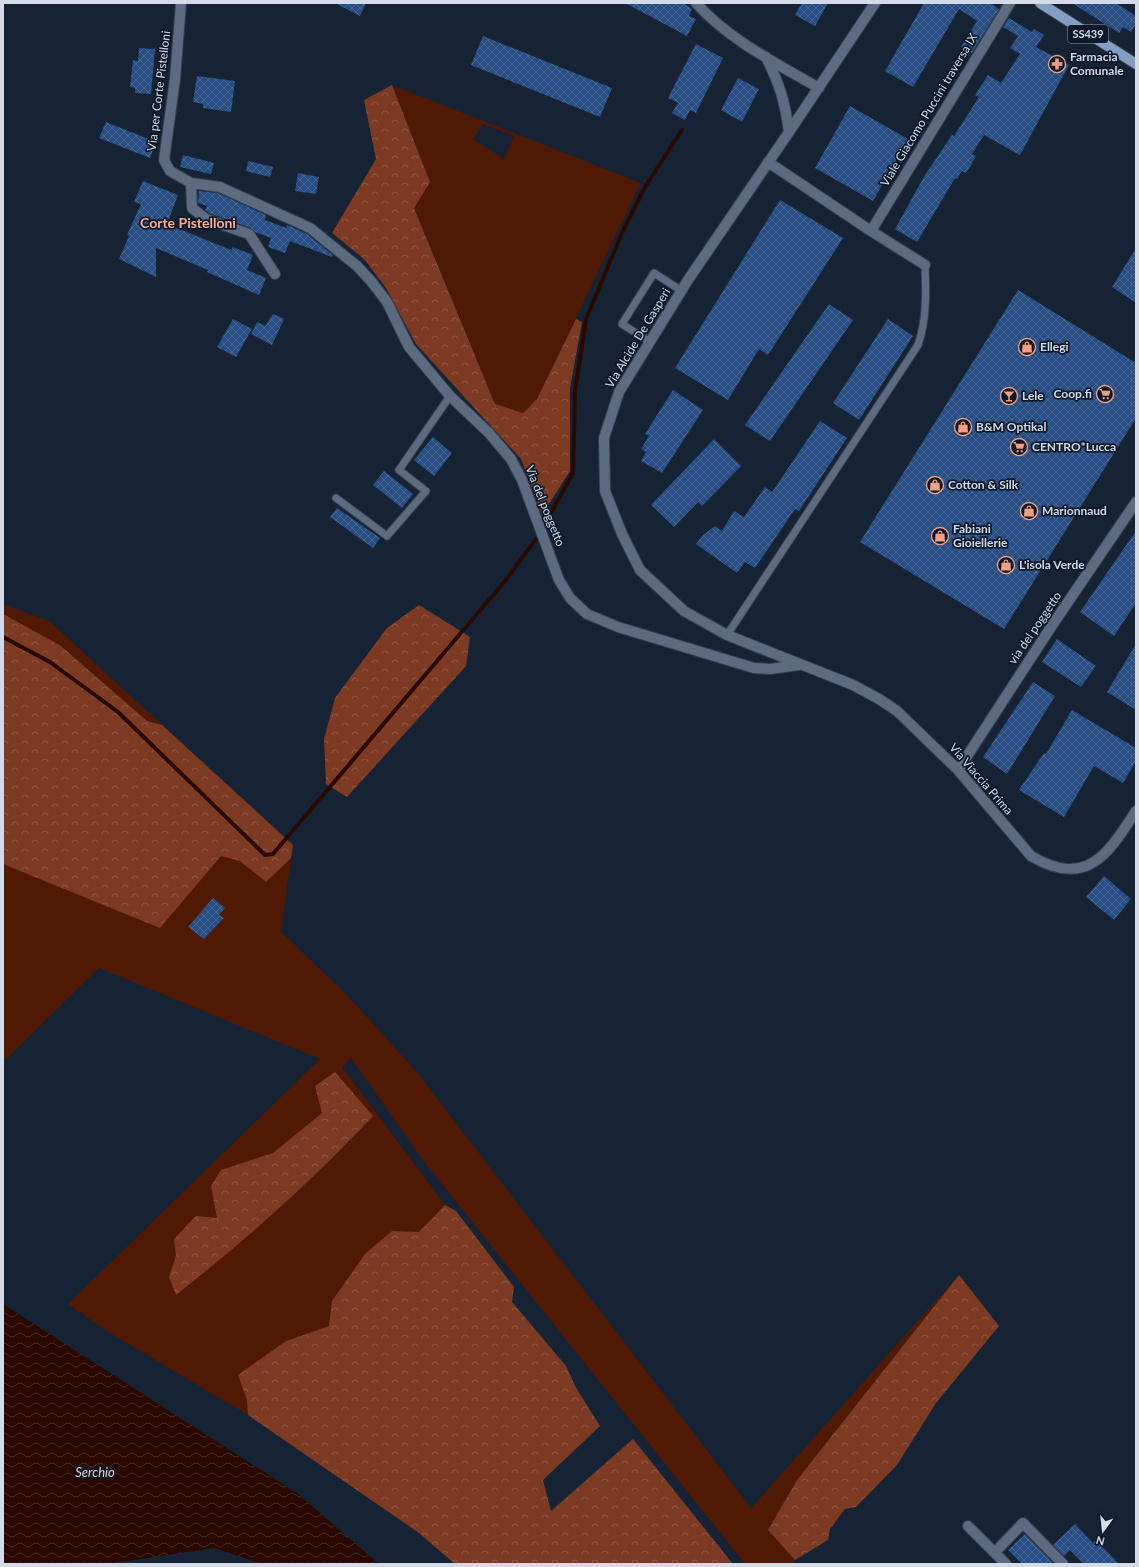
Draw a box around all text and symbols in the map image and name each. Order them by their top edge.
road number: SS439 [1068,25,1108,43]
street label: Via per Corte Pistelloni [144,30,173,152]
street label: Viale Giacomo Puccini traversa IX [877,30,980,189]
place label: Farmacia Comunale [1070,49,1124,78]
pharmacy icon: Farmacia Comunale [1047,54,1067,74]
district label: Corte Pistelloni [140,214,236,231]
street label: Via Alcide De Gasperi [602,285,673,390]
shop icon: Ellegi [1017,337,1037,357]
place label: Ellegi [1040,339,1069,354]
supermarket icon: Coop.fi [1095,384,1115,404]
bar icon: Lele [999,386,1019,406]
place label: Coop.fi [1054,386,1092,401]
place label: Lele [1022,388,1044,403]
shop icon: B&M Optikal [953,417,973,437]
place label: B&M Optikal [976,419,1046,434]
supermarket icon: CENTRO*Lucca [1009,437,1029,457]
place label: CENTRO*Lucca [1032,439,1116,454]
street label: Via del poggetto [522,463,569,549]
shop icon: Cotton & Silk [925,475,945,495]
place label: Cotton & Silk [948,477,1019,492]
shop icon: Marionnaud [1019,501,1039,521]
place label: Marionnaud [1042,503,1107,518]
place label: Fabiani Gioiellerie [953,521,1008,550]
shop icon: Fabiani Gioiellerie [930,526,950,546]
shop icon: L'isola Verde [996,555,1016,575]
place label: L'isola Verde [1019,557,1085,572]
street label: via del poggetto [1005,588,1064,667]
street label: Via Viaccia Prima [946,740,1017,818]
water label: Serchio [75,1464,115,1480]
north arrow [1083,1511,1123,1551]
text: N [1095,1534,1106,1549]

